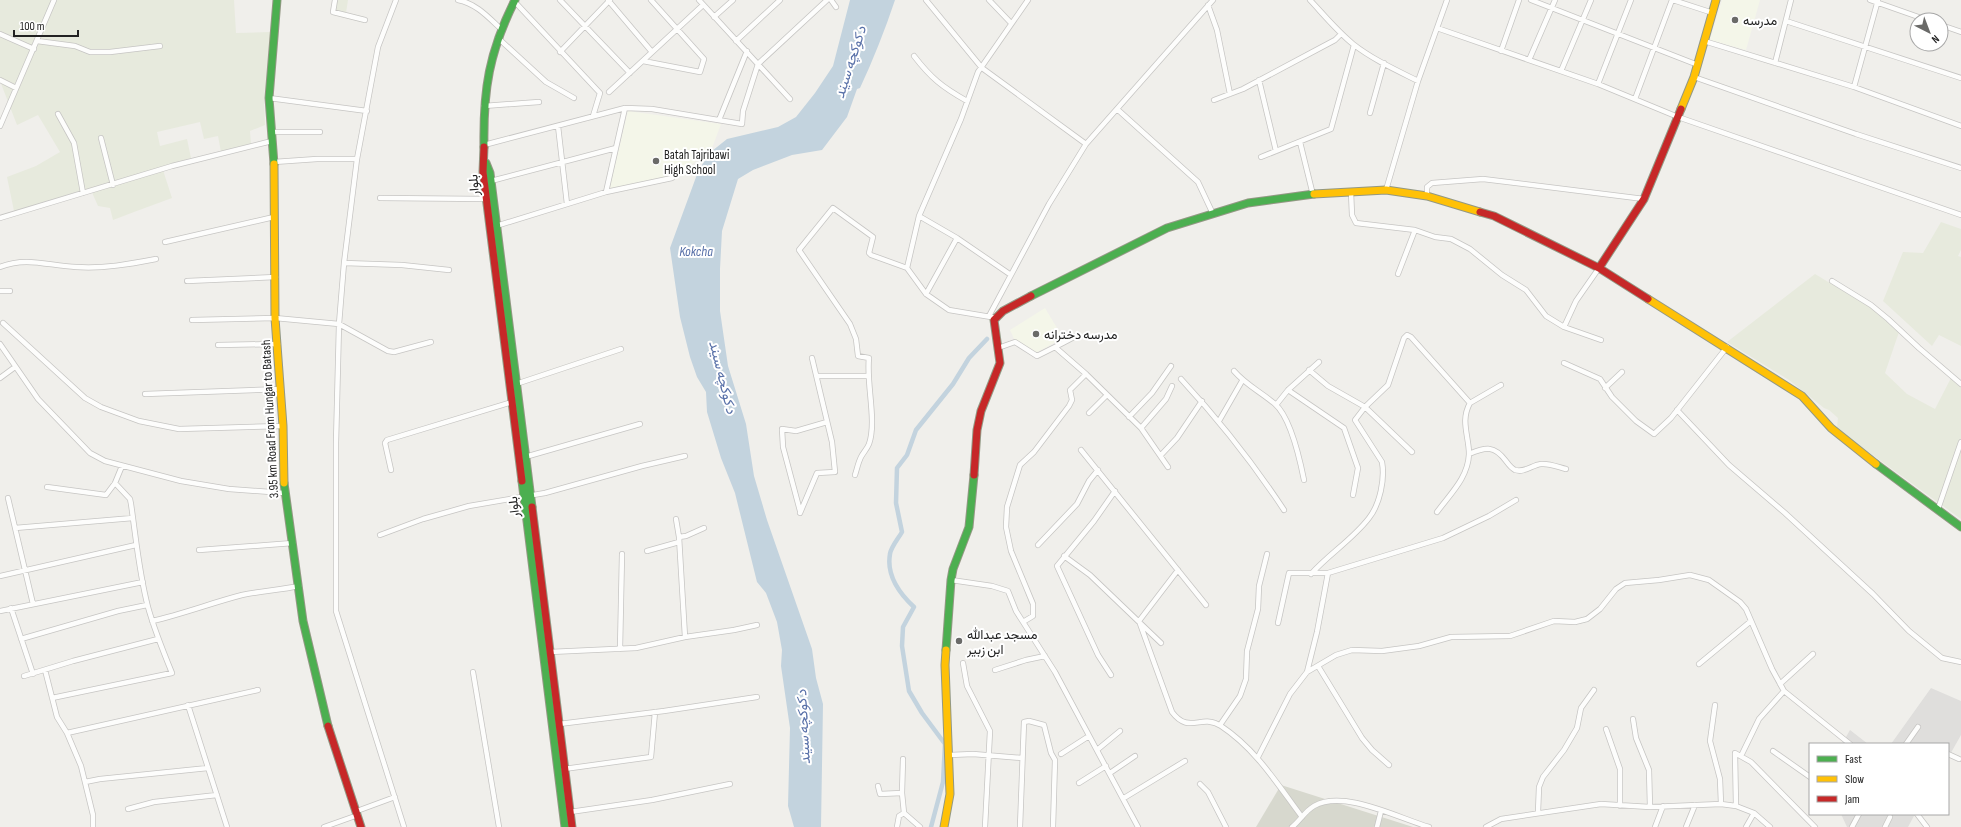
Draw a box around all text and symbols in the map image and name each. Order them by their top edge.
scale bar [14,12,78,38]
north arrow [1909,12,1949,52]
place label: مدرسه [1743,13,1777,29]
marker: مدرسه [1730,15,1740,25]
text: 100 m [20,19,45,34]
water label: د کوکچه سیند [831,24,871,101]
text: N [1929,32,1942,46]
place label: Batah Tajribawi High School [664,147,729,178]
marker: Batah Tajribawi High School [651,156,661,166]
street label: بلوار [465,174,483,197]
water label: Kokcha [679,243,713,260]
place label: مدرسه دخترانه [1044,327,1118,343]
marker: مدرسه دخترانه [1031,329,1041,339]
street label: 3.95 km Road From Hungar to Batash [258,339,282,499]
water label: د کوکچه سیند [704,339,740,416]
street label: بلوار [505,495,523,519]
place label: مسجد عبدالله ابن زبیر [966,627,1037,658]
marker: مسجد عبدالله ابن زبیر [954,636,964,646]
water label: د کوکچه سیند [793,689,815,765]
legend [1809,743,1949,815]
text: Fast [1845,752,1862,767]
text: Slow [1845,772,1864,787]
text: Jam [1844,792,1860,807]

